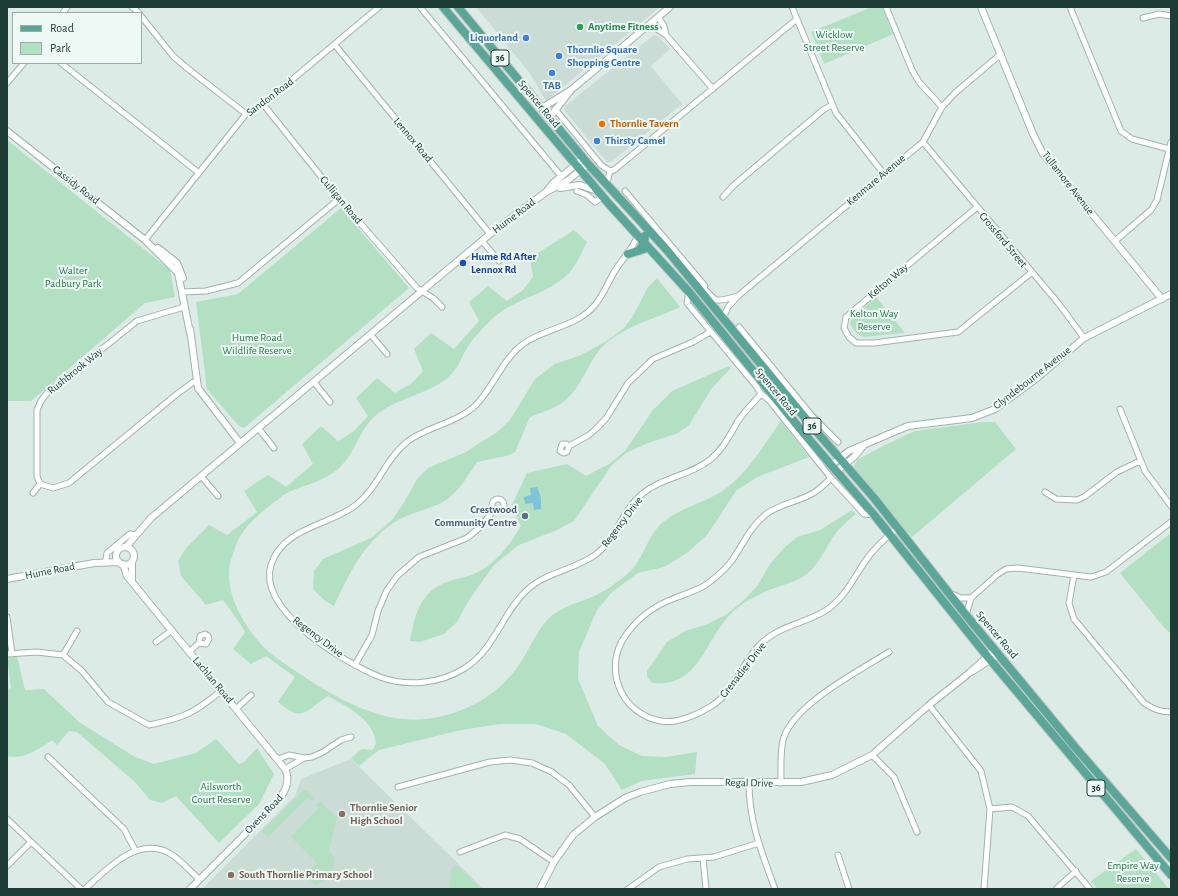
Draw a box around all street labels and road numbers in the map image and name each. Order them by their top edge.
road number: 36 [491,50,509,66]
street label: Sandon Road [244,75,296,119]
street label: Spencer Road [515,78,563,130]
street label: Lennox Road [390,115,436,165]
street label: Tullamore Avenue [1039,149,1097,217]
street label: Kenmare Avenue [844,152,908,208]
street label: Cassidy Road [50,163,102,207]
street label: Culligan Road [317,173,365,227]
street label: Hume Road [490,196,538,236]
street label: Crossford Street [976,210,1030,270]
street label: Kelton Way [865,260,911,302]
street label: Glyndebourne Avenue [990,344,1074,412]
street label: Rushbrook Way [45,345,105,397]
street label: Spencer Road [752,366,800,418]
road number: 36 [803,418,821,434]
street label: Regency Drive [599,494,645,550]
street label: Hume Road [24,560,76,582]
street label: Spencer Road [973,609,1021,661]
street label: Regency Drive [290,614,346,660]
street label: Grenadier Drive [717,639,769,701]
street label: Lachlan Road [190,654,236,706]
street label: Regal Drive [725,776,773,790]
road number: 36 [1087,780,1105,796]
street label: Ovens Road [242,791,286,837]

